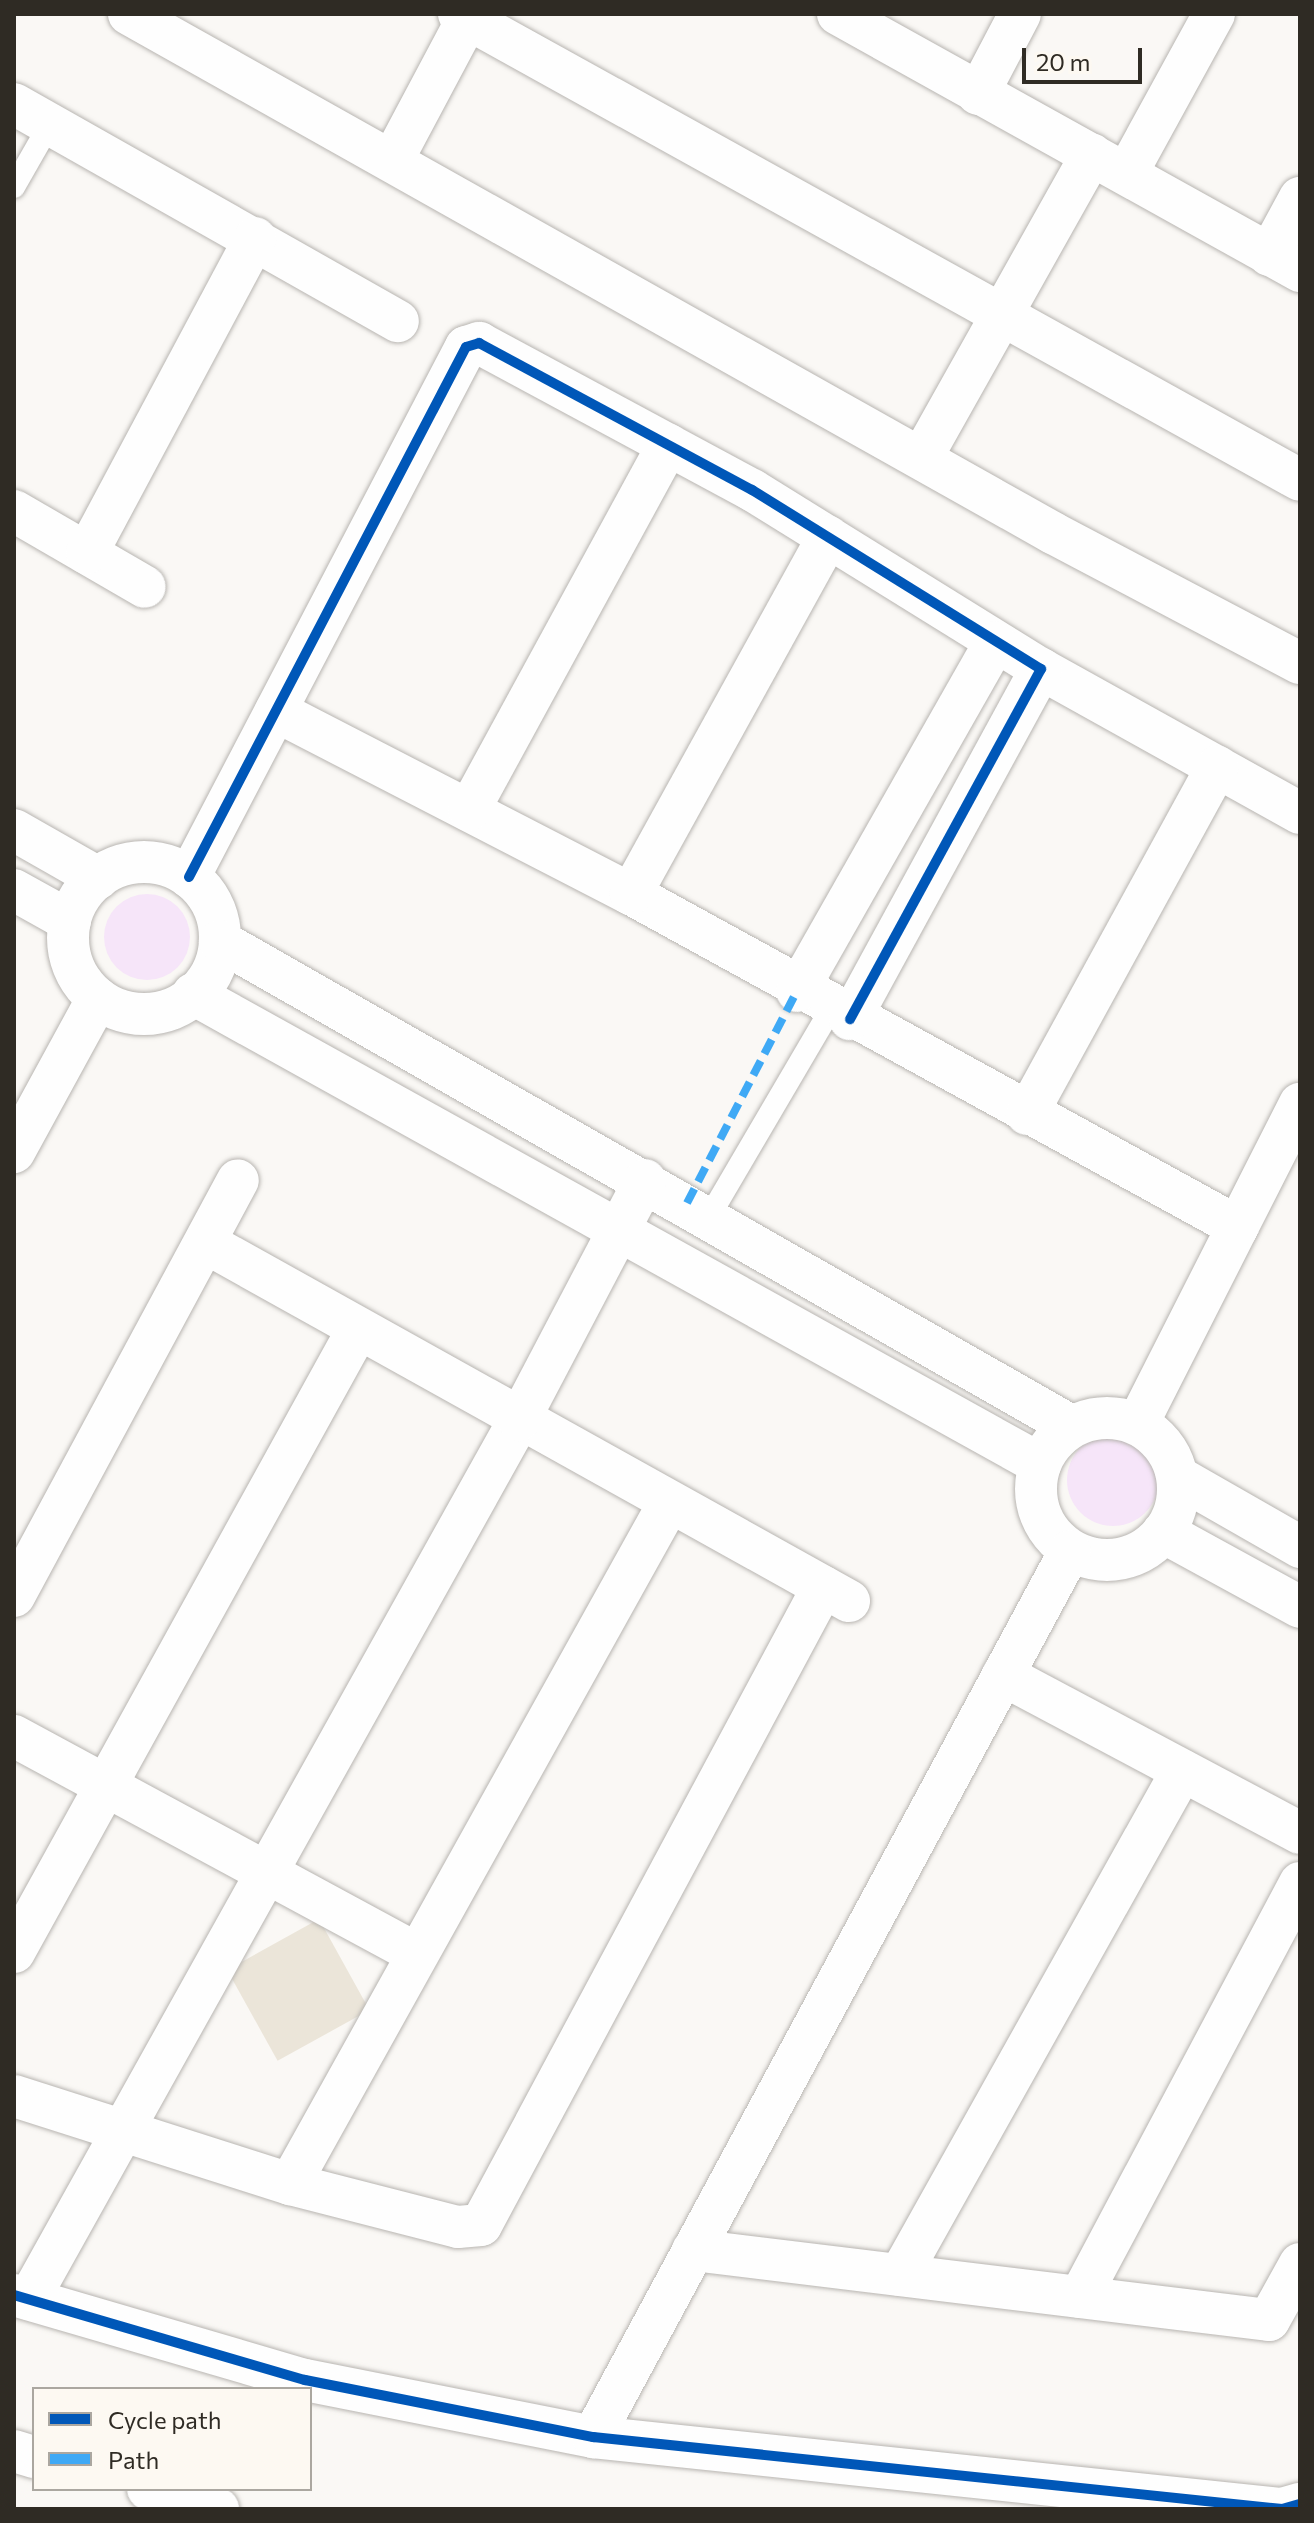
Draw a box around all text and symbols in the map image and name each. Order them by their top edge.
scale bar [1026,32,1146,82]
text: 20 m [1036,47,1090,76]
legend [32,2387,312,2491]
text: Cycle path [108,2405,222,2434]
text: Path [108,2445,159,2474]

